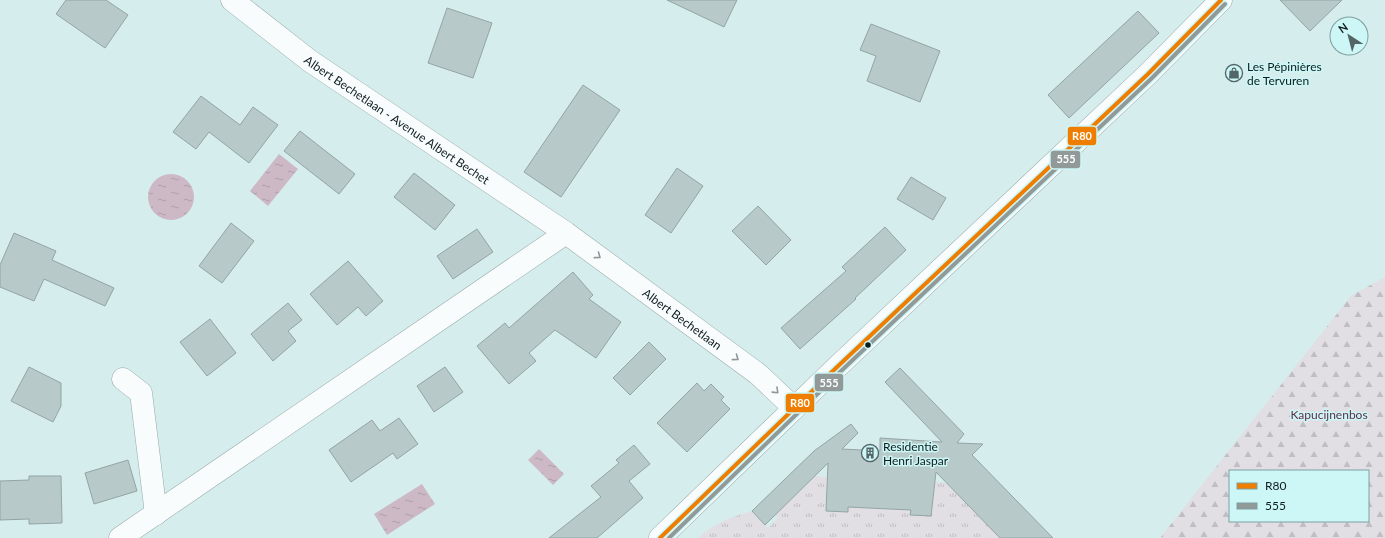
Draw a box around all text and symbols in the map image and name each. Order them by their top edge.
north arrow [1329,16,1369,56]
text: N [1336,20,1350,35]
street label: Albert Bechetlaan - Avenue Albert Bechet [301,52,493,187]
place label: Les Pépinières de Tervuren [1247,59,1322,88]
shop icon: Les Pépinières de Tervuren [1224,63,1244,83]
line badge: R80 [1067,126,1097,146]
text: R80 [1072,129,1093,142]
line badge: 555 [1050,150,1081,169]
text: 555 [1056,152,1076,165]
one-way arrow [593,251,600,258]
street label: Albert Bechetlaan [640,285,725,353]
unlabelled marker [863,340,873,350]
one-way arrow [732,353,739,360]
line badge: 555 [814,373,844,392]
text: 555 [819,376,839,389]
one-way arrow [771,387,779,394]
line badge: R80 [785,393,815,413]
text: R80 [790,396,811,409]
park label: Kapucijnenbos [1290,407,1368,422]
place label: Residentie Henri Jaspar [883,439,949,468]
building icon: Residentie Henri Jaspar [860,443,880,463]
legend [1229,470,1369,522]
text: R80 [1265,478,1286,493]
text: 555 [1265,498,1286,513]

